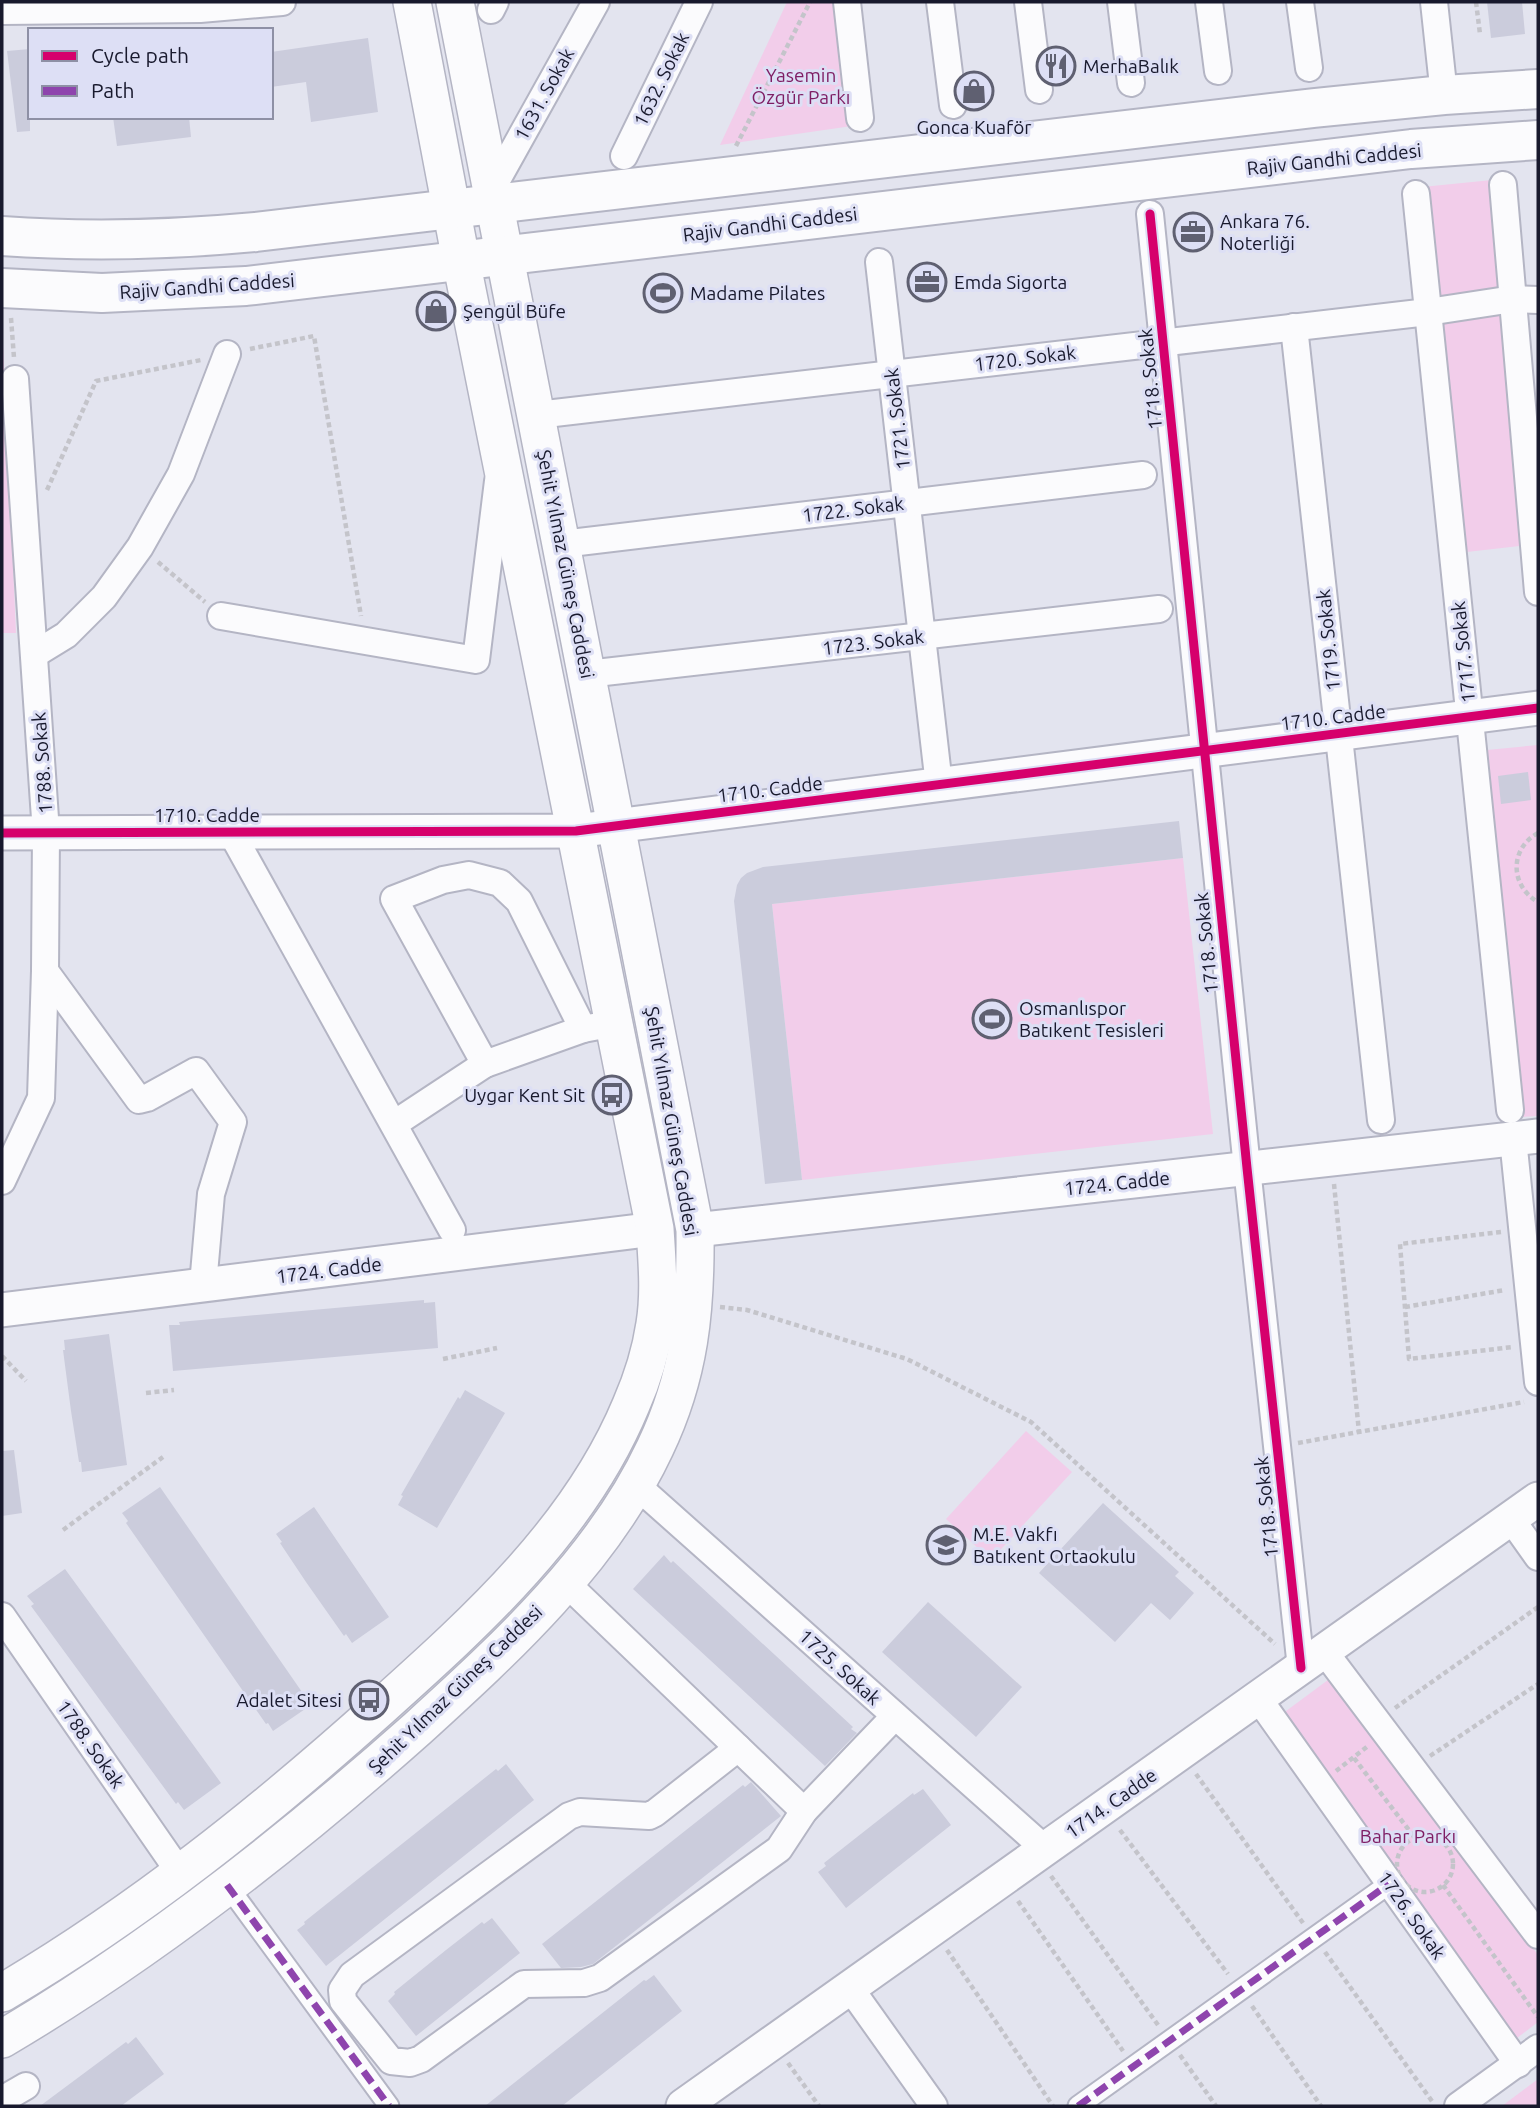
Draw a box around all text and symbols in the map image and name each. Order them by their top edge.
legend [28,28,273,119]
street label: 1632. Sokak [629,28,693,130]
text: Cycle path [91,43,189,67]
street label: 1631. Sokak [510,44,579,144]
restaurant icon: MerhaBalık [1035,45,1077,87]
place label: MerhaBalık [1083,55,1179,77]
park label: Yasemin Özgür Parkı [752,64,850,108]
shop icon: Gonca Kuaför [953,70,995,112]
text: Path [91,78,134,102]
place label: Gonca Kuaför [916,116,1032,138]
street label: Rajiv Gandhi Caddesi [1246,139,1422,179]
street label: Rajiv Gandhi Caddesi [682,202,858,246]
place label: Ankara 76. Noterliği [1220,210,1310,254]
office icon: Ankara 76. Noterliği [1172,211,1214,253]
office icon: Emda Sigorta [906,261,948,303]
street label: Rajiv Gandhi Caddesi [119,269,295,303]
place label: Emda Sigorta [954,271,1067,293]
sports icon: Madame Pilates [642,272,684,314]
place label: Madame Pilates [690,282,825,304]
shop icon: Şengül Büfe [415,290,457,332]
place label: Şengül Büfe [463,300,566,322]
street label: 1718. Sokak [1134,327,1166,431]
street label: 1720. Sokak [973,341,1077,375]
street label: 1721. Sokak [880,367,914,471]
street label: Şehit Yılmaz Güneş Caddesi [533,448,599,680]
street label: 1722. Sokak [801,492,905,526]
street label: 1719. Sokak [1312,588,1344,692]
street label: 1717. Sokak [1447,600,1479,704]
street label: 1723. Sokak [821,625,925,659]
street label: 1710. Cadde [1279,700,1387,734]
street label: 1788. Sokak [27,711,57,815]
street label: 1710. Cadde [716,772,824,806]
street label: 1710. Cadde [154,804,260,826]
street label: 1718. Sokak [1190,891,1222,995]
place label: Osmanlıspor Batıkent Tesisleri [1019,997,1164,1041]
sports icon: Osmanlıspor Batıkent Tesisleri [971,998,1013,1040]
street label: Şehit Yılmaz Güneş Caddesi [641,1005,703,1237]
bus stop icon: Uygar Kent Sit [591,1074,633,1116]
place label: Uygar Kent Sit [464,1084,586,1106]
street label: 1724. Cadde [1063,1167,1171,1199]
street label: 1724. Cadde [275,1253,383,1287]
street label: 1718. Sokak [1250,1455,1282,1559]
place label: M.E. Vakfı Batıkent Ortaokulu [973,1523,1136,1567]
school or university icon: M.E. Vakfı Batıkent Ortaokulu [925,1524,967,1566]
street label: Şehit Yılmaz Güneş Caddesi [364,1600,546,1778]
street label: 1725. Sokak [795,1625,886,1710]
bus stop icon: Adalet Sitesi [348,1679,390,1721]
place label: Adalet Sitesi [236,1689,342,1711]
street label: 1788. Sokak [53,1696,129,1792]
street label: 1714. Cadde [1061,1764,1161,1842]
park label: Bahar Parkı [1360,1825,1456,1847]
street label: 1726. Sokak [1374,1867,1450,1963]

